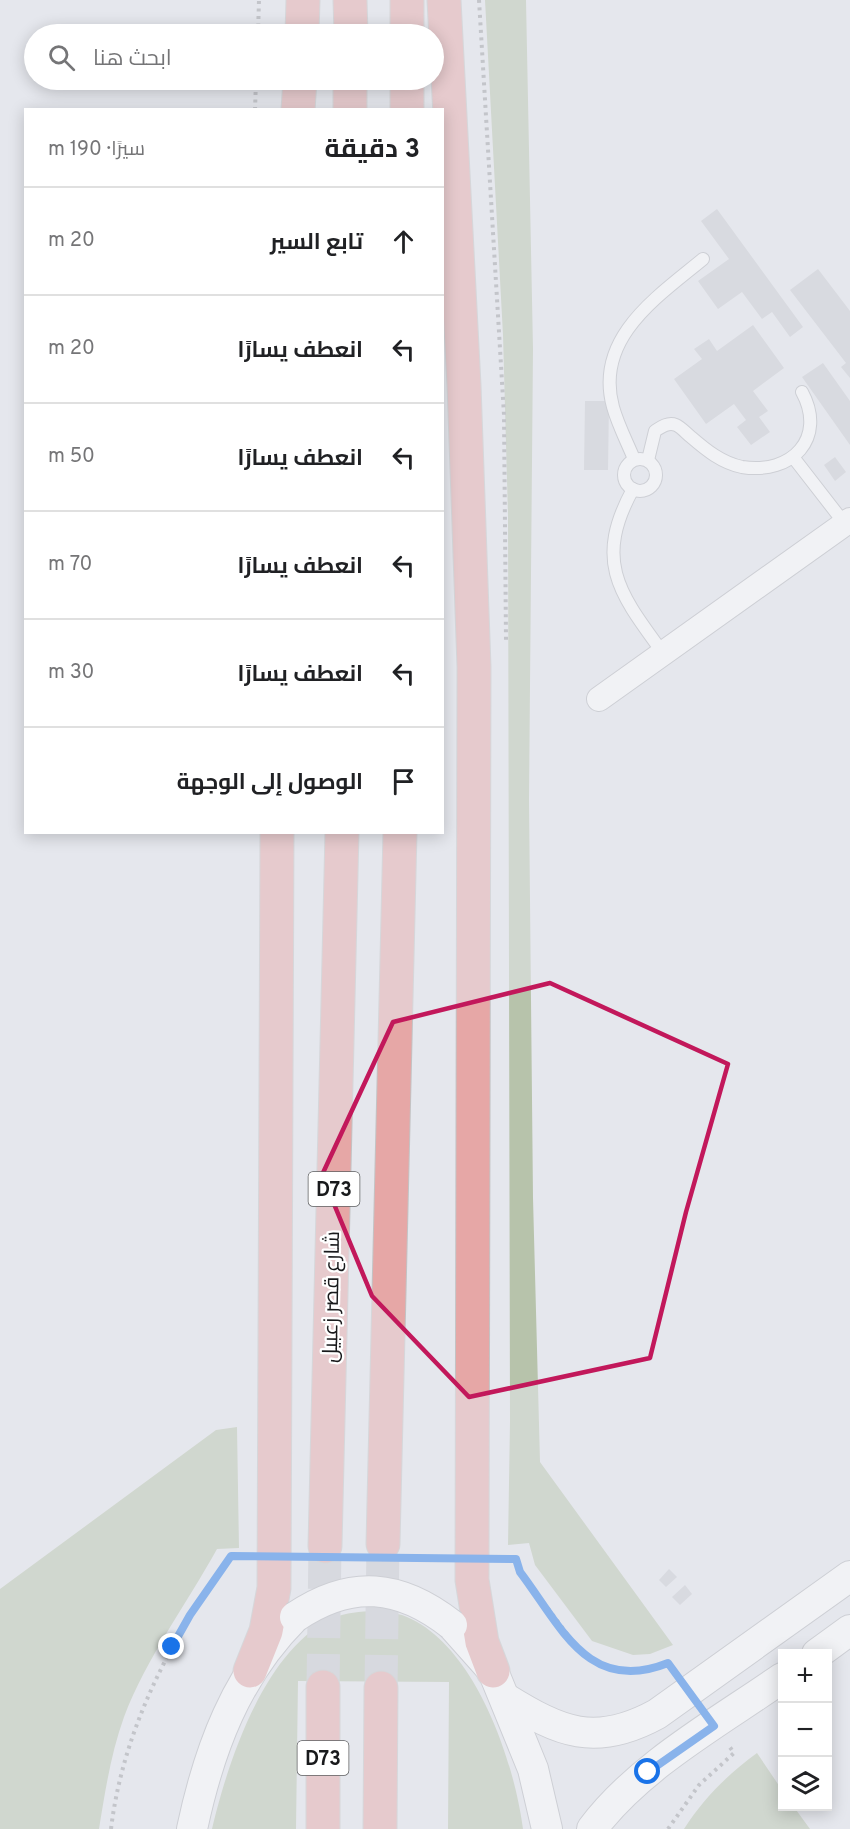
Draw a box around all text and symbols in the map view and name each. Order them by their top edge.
search box [24,24,444,90]
icon: search [45,41,78,74]
text: ابحث هنا [93,46,172,73]
text: 3 دقيقة [324,134,420,167]
text: سيرًا · 190 m [48,137,145,163]
icon: ahead [387,225,420,258]
text: 20 m [48,228,95,254]
text: تابع السير [270,230,363,257]
icon: left [387,333,420,366]
text: 20 m [48,336,95,362]
text: انعطف يسارًا [238,338,363,365]
icon: left [387,441,420,474]
text: 50 m [48,444,95,470]
text: انعطف يسارًا [238,446,363,473]
icon: left [387,549,420,582]
text: 70 m [48,552,92,578]
text: انعطف يسارًا [238,554,363,581]
icon: left [387,657,420,690]
text: 30 m [48,660,94,686]
text: انعطف يسارًا [238,662,363,689]
icon: arrive [387,765,420,798]
text: الوصول إلى الوجهة [177,770,363,797]
road number: D73 [308,1172,360,1206]
street label: شارع قصر زعبيل [318,1231,347,1363]
route end [158,1633,184,1659]
map controls [778,1649,832,1811]
button: + [778,1649,832,1703]
button: − [778,1703,832,1757]
road number: D73 [298,1741,348,1775]
button: layers [778,1757,832,1811]
route start [634,1758,660,1784]

